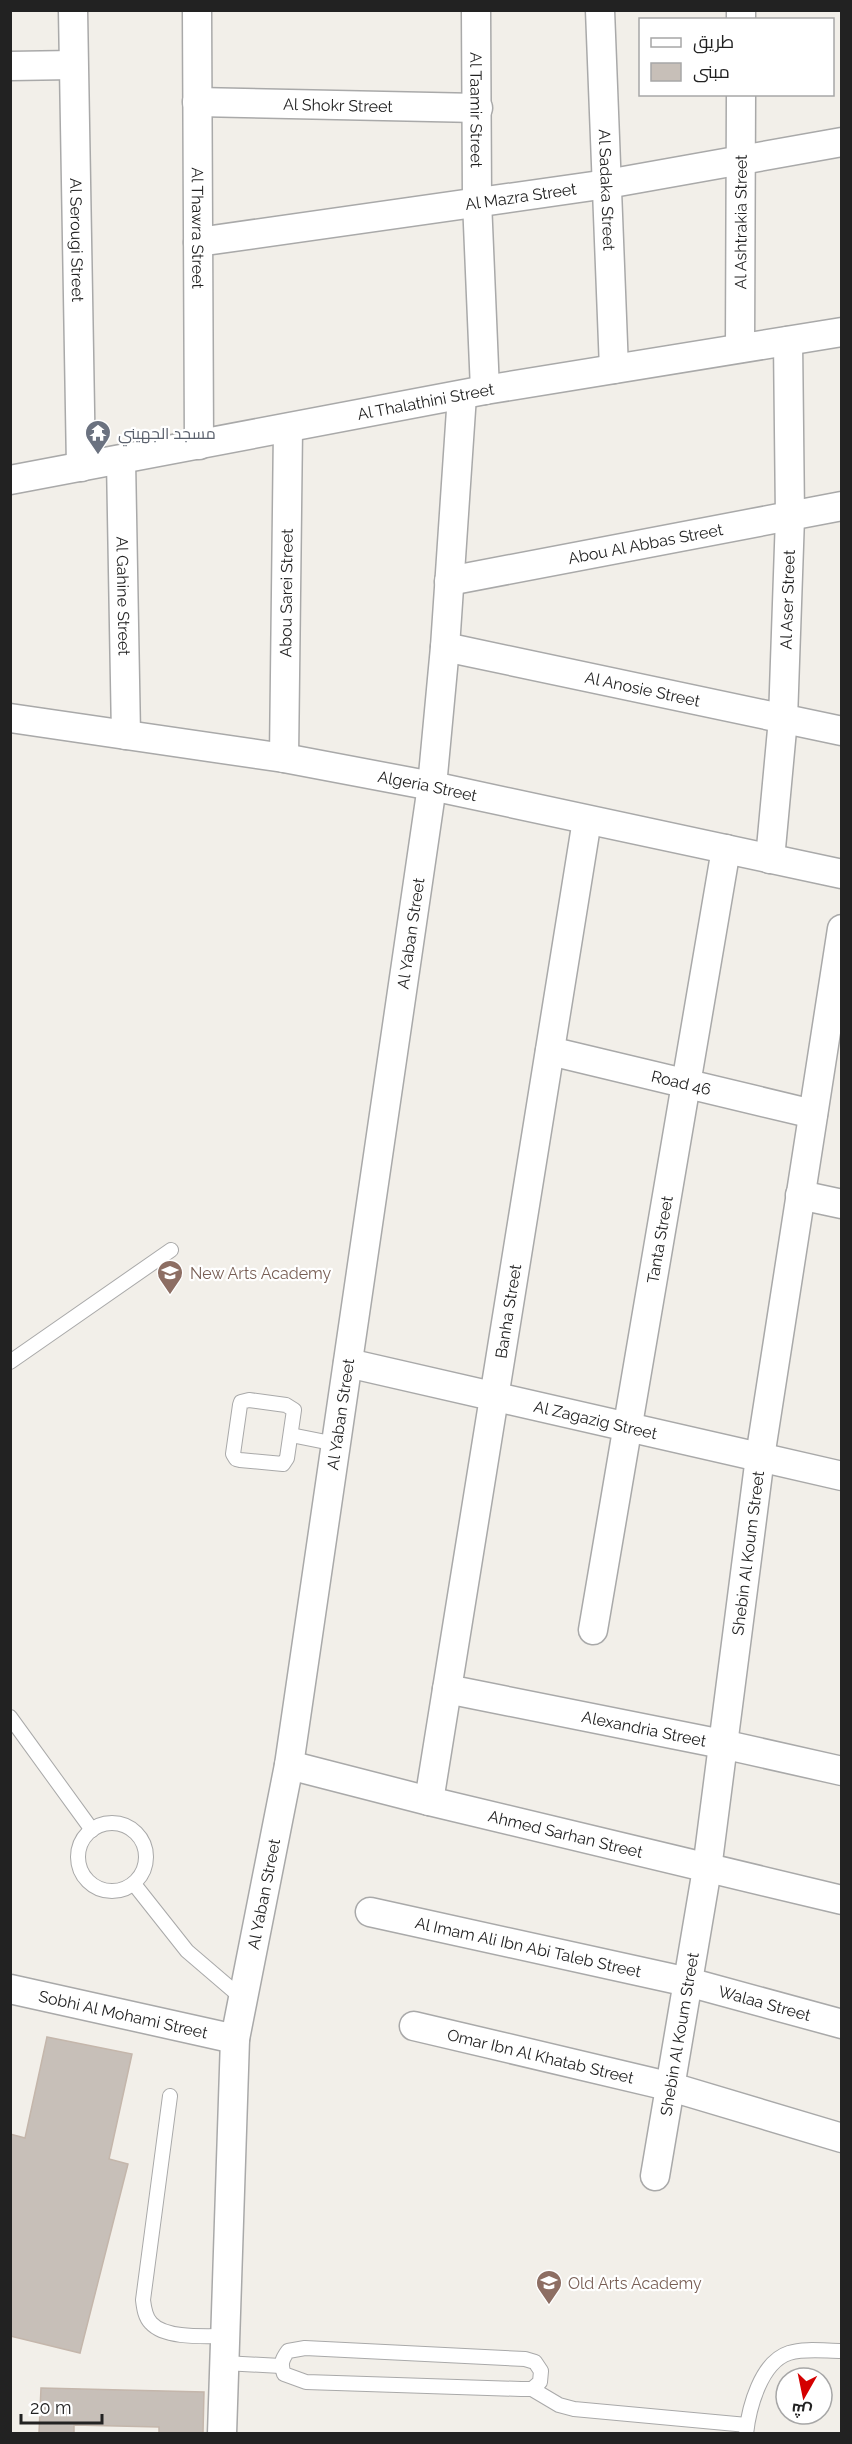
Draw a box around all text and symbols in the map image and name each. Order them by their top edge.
legend [639,18,834,96]
text: طريق [693,31,734,54]
street label: Al Taamir Street [466,52,486,169]
text: مبنى [693,61,730,83]
street label: Al Shokr Street [283,95,394,116]
street label: Al Sadaka Street [595,129,618,252]
street label: Al Ashtrakia Street [731,154,751,290]
street label: Al Thawra Street [188,167,207,290]
street label: Al Serougi Street [66,178,87,303]
street label: Al Mazra Street [464,179,578,214]
street label: Al Thalathini Street [356,380,496,424]
temple icon: مسجد الجهيني [83,418,113,456]
place label: مسجد الجهيني [118,424,216,447]
street label: Abou Al Abbas Street [567,520,725,568]
street label: Abou Sarei Street [276,528,297,658]
street label: Al Gahine Street [112,536,134,656]
street label: Al Aser Street [776,549,799,650]
street label: Al Anosie Street [583,668,702,711]
street label: Algeria Street [376,767,479,806]
street label: Al Yaban Street [393,876,429,990]
street label: Road 46 [649,1067,713,1099]
street label: Tanta Street [643,1194,677,1285]
school or university icon: New Arts Academy [155,1258,185,1296]
street label: Banha Street [491,1262,525,1360]
place label: New Arts Academy [190,1264,332,1283]
street label: Al Yaban Street [323,1357,358,1471]
street label: Al Zagazig Street [532,1397,660,1444]
street label: Shebin Al Koum Street [728,1469,768,1636]
street label: Alexandria Street [580,1707,709,1751]
street label: Ahmed Sarhan Street [486,1807,645,1862]
street label: Al Yaban Street [244,1837,284,1951]
street label: Al Imam Ali Ibn Abi Taleb Street [413,1913,644,1982]
street label: Shebin Al Koum Street [656,1950,703,2117]
street label: Walaa Street [716,1982,813,2025]
street label: Sobhi Al Mohami Street [37,1987,210,2043]
street label: Omar Ibn Al Khatab Street [445,2025,636,2088]
school or university icon: Old Arts Academy [534,2268,564,2306]
place label: Old Arts Academy [568,2274,702,2293]
north arrow [774,2366,834,2426]
scale bar [21,2387,102,2425]
text: 20 m [30,2397,72,2418]
text: ش [790,2399,813,2421]

